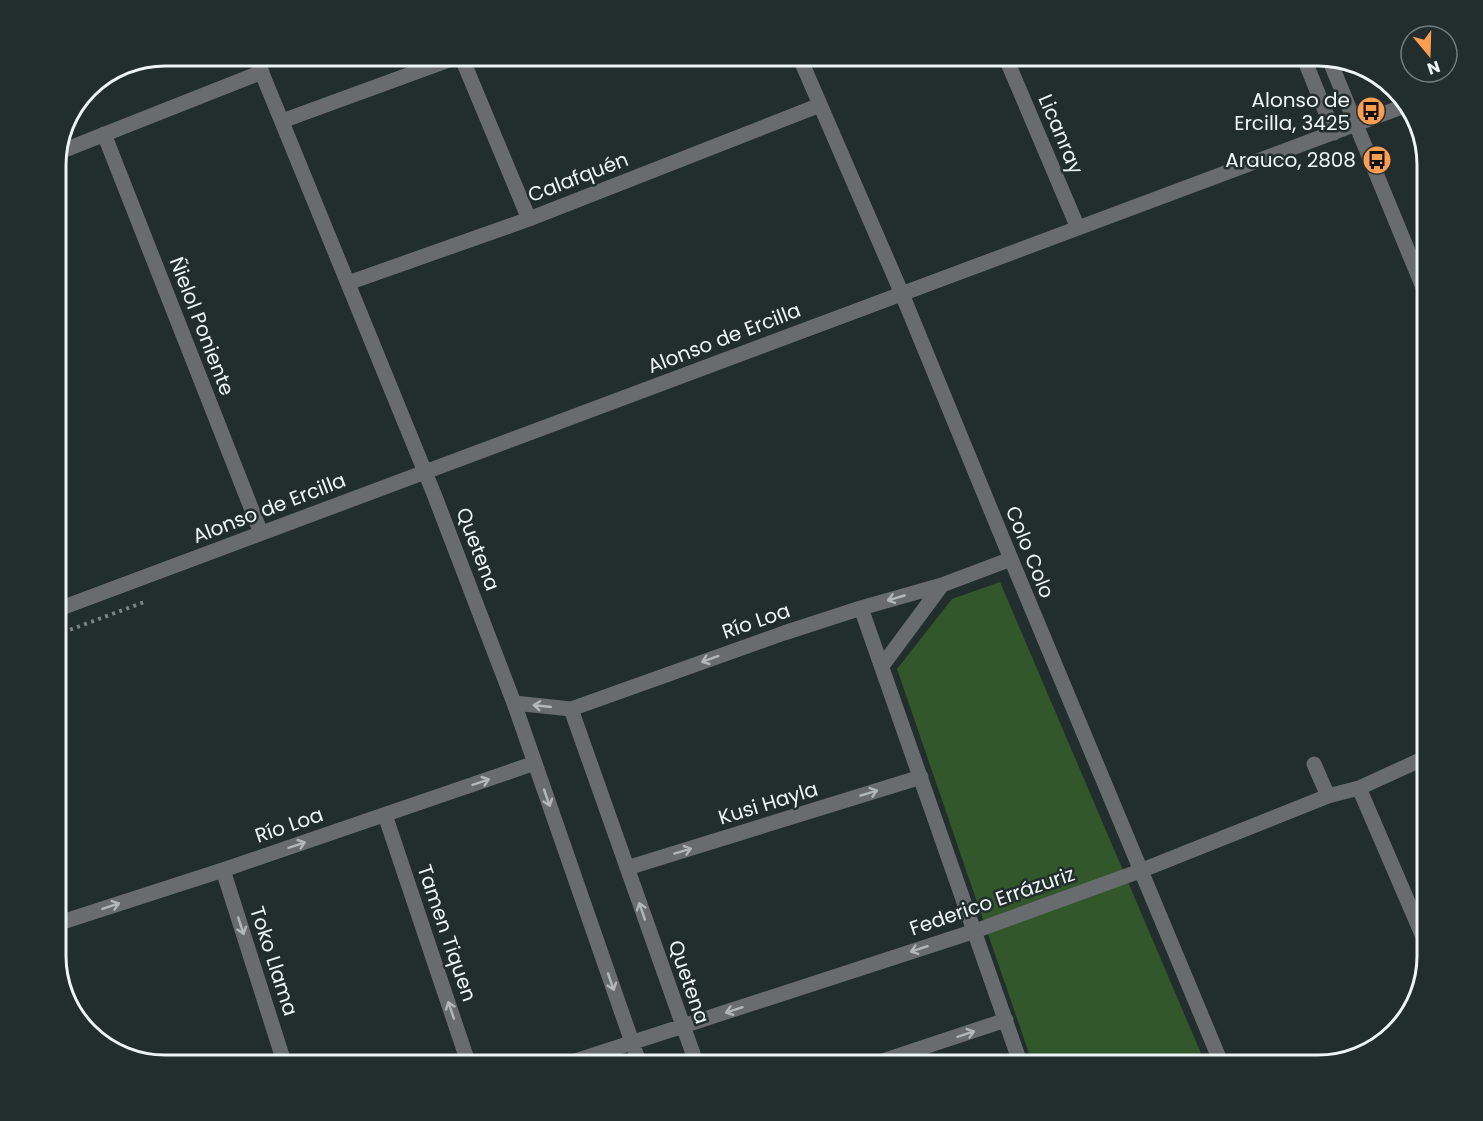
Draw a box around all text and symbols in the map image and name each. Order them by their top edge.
north arrow [1399,24,1459,84]
text: N [1424,55,1443,81]
place label: Alonso de Ercilla, 3425 [1234,86,1350,137]
street label: Licanray [1032,90,1090,178]
bus stop icon: Alonso de Ercilla, 3425 [1355,95,1387,127]
bus stop icon: Arauco, 2808 [1361,144,1393,176]
street label: Calafquén [524,145,632,209]
place label: Arauco, 2808 [1225,146,1356,174]
street label: Ñielol Poniente [163,253,241,399]
street label: Alonso de Ercilla [643,296,805,380]
street label: Alonso de Ercilla [188,466,350,550]
street label: Colo Colo [999,502,1061,602]
street label: Quetena [449,503,507,595]
one-way arrow [887,593,906,605]
street label: Río Loa [718,596,794,646]
one-way arrow [701,654,720,665]
one-way arrow [533,700,553,711]
one-way arrow [471,775,490,786]
street label: Kusi Hayla [715,775,821,831]
one-way arrow [859,787,878,798]
one-way arrow [543,788,554,807]
street label: Río Loa [251,800,327,850]
one-way arrow [287,838,306,849]
one-way arrow [673,845,692,856]
street label: Federico Errázuriz [906,860,1078,942]
street label: Tamen Tiquen [411,861,483,1005]
one-way arrow [101,900,120,911]
one-way arrow [636,902,647,921]
street label: Toko Llama [243,903,305,1019]
one-way arrow [236,916,247,935]
street label: Quetena [662,936,716,1028]
one-way arrow [910,945,929,956]
one-way arrow [607,972,618,991]
one-way arrow [444,1001,455,1020]
one-way arrow [725,1005,744,1016]
one-way arrow [956,1028,975,1039]

